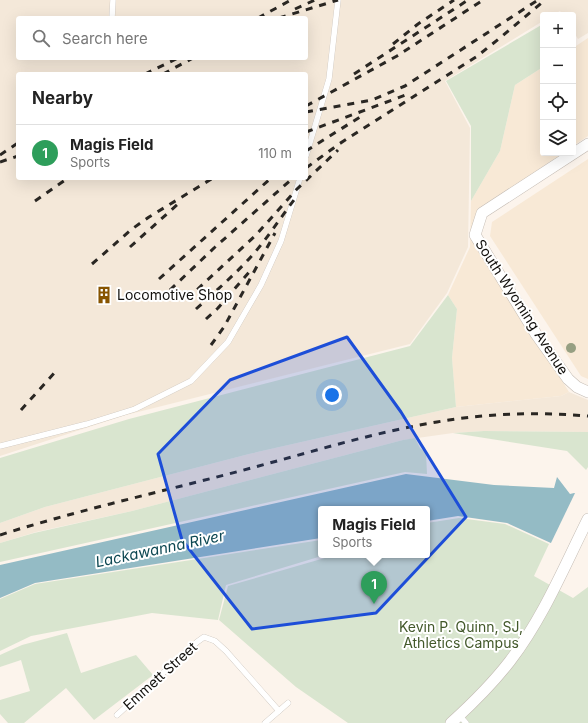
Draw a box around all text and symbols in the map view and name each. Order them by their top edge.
map controls [540,12,576,156]
button: + [540,12,576,48]
search box [16,16,308,60]
icon: search [30,27,52,49]
text: Search here [62,29,148,48]
button: − [540,48,576,84]
button: locate [540,84,576,120]
text: Nearby [32,88,93,108]
button: layers [540,120,576,156]
text: Magis Field [70,135,154,154]
text: 1 [42,145,48,161]
text: 110 m [258,145,292,161]
text: Sports [70,154,110,170]
street label: South Wyoming Avenue [472,236,573,378]
building icon: Locomotive Shop [94,285,114,305]
place label: Locomotive Shop [117,286,232,303]
your location [322,385,342,405]
popup [318,506,430,558]
text: Magis Field [332,515,416,534]
water label: Lackawanna River [94,525,227,571]
text: Sports [332,534,372,550]
pin: 1 [361,571,387,604]
park label: Kevin P. Quinn, SJ, Athletics Campus [399,618,523,651]
street label: Emmett Street [119,638,200,713]

